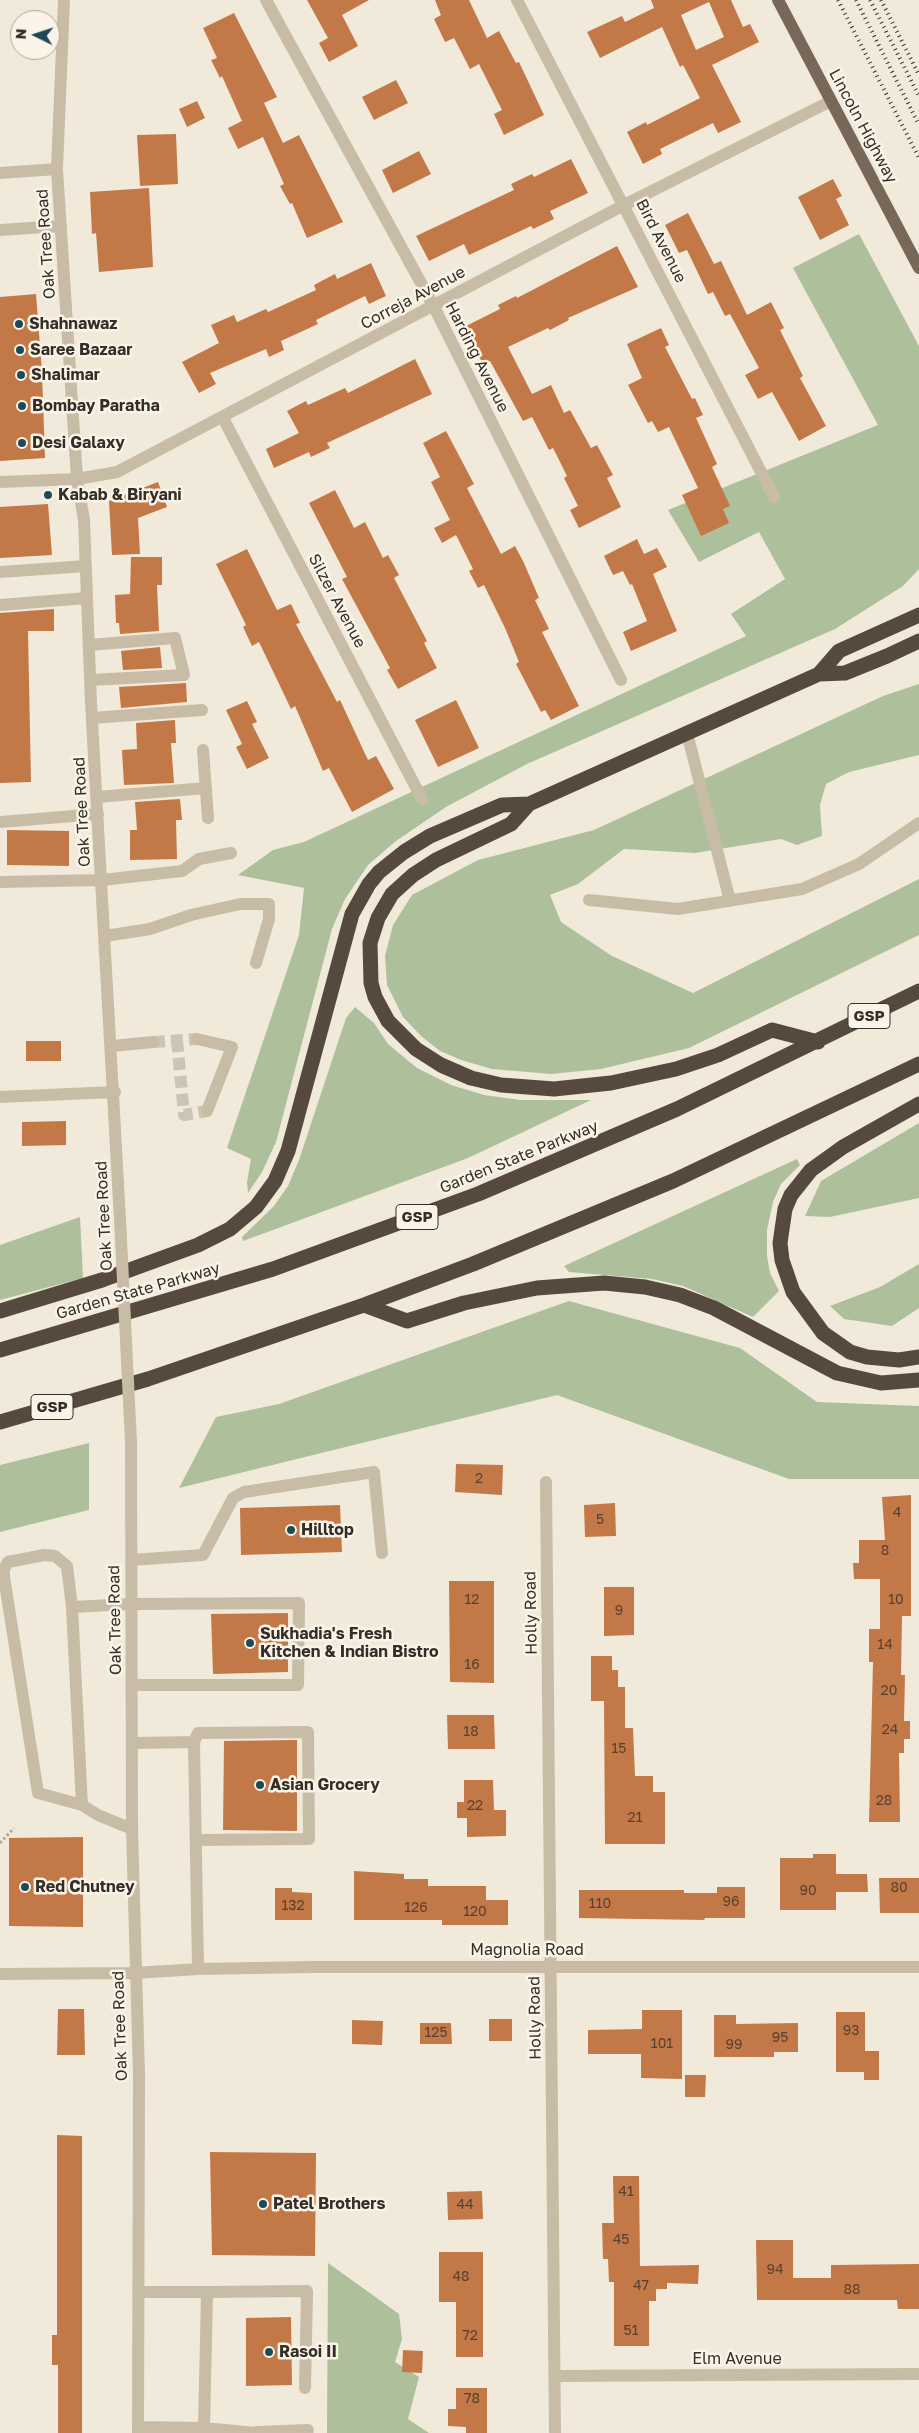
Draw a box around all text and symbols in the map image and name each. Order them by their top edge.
north arrow [10,10,60,60]
text: N [12,28,29,40]
street label: Lincoln Highway [825,66,901,186]
street label: Oak Tree Road [33,188,59,300]
street label: Bird Avenue [632,196,690,286]
street label: Correja Avenue [357,262,469,334]
street label: Harding Avenue [441,298,513,416]
place label: Shahnawaz [29,314,117,334]
marker: Shahnawaz [13,318,25,330]
place label: Saree Bazaar [30,340,132,360]
marker: Saree Bazaar [14,344,26,356]
place label: Shalimar [31,365,100,385]
marker: Shalimar [15,369,27,381]
place label: Bombay Paratha [32,396,160,416]
marker: Bombay Paratha [16,400,28,412]
place label: Desi Galaxy [32,433,125,453]
marker: Desi Galaxy [16,437,28,449]
place label: Kabab & Biryani [58,485,182,505]
marker: Kabab & Biryani [42,489,54,501]
street label: Silzer Avenue [304,551,370,651]
street label: Oak Tree Road [70,756,94,868]
road number: GSP [848,1004,890,1028]
street label: Garden State Parkway [437,1116,601,1198]
street label: Oak Tree Road [92,1160,116,1272]
road number: GSP [396,1204,438,1230]
street label: Garden State Parkway [54,1258,222,1324]
road number: GSP [31,1394,73,1420]
house number: 2 [475,1471,483,1487]
house number: 4 [893,1505,901,1521]
house number: 5 [596,1512,604,1528]
place label: Hilltop [301,1520,354,1540]
marker: Hilltop [285,1524,297,1536]
house number: 8 [881,1543,889,1559]
street label: Oak Tree Road [104,1565,126,1675]
street label: Holly Road [521,1571,541,1655]
house number: 12 [465,1592,479,1608]
house number: 10 [888,1592,904,1608]
house number: 9 [615,1603,623,1619]
place label: Sukhadia's Fresh Kitchen & Indian Bistro [260,1624,439,1662]
marker: Sukhadia's Fresh Kitchen & Indian Bistro [244,1637,256,1649]
house number: 14 [877,1637,893,1653]
house number: 16 [464,1657,480,1673]
house number: 20 [881,1683,897,1699]
house number: 24 [882,1722,898,1738]
house number: 18 [463,1724,479,1740]
house number: 15 [612,1741,626,1757]
place label: Asian Grocery [270,1775,380,1795]
marker: Asian Grocery [254,1779,266,1791]
house number: 28 [876,1793,892,1809]
house number: 22 [467,1798,483,1814]
house number: 21 [628,1810,642,1826]
place label: Red Chutney [35,1877,135,1897]
house number: 80 [890,1880,908,1896]
marker: Red Chutney [19,1881,31,1893]
house number: 90 [799,1883,817,1899]
house number: 96 [723,1894,739,1910]
house number: 110 [589,1896,611,1912]
house number: 132 [281,1898,305,1914]
house number: 126 [404,1900,428,1916]
house number: 120 [463,1904,487,1920]
street label: Magnolia Road [470,1940,584,1960]
street label: Oak Tree Road [108,1971,132,2081]
street label: Holly Road [525,1976,545,2060]
house number: 93 [843,2023,859,2039]
house number: 125 [424,2025,448,2041]
house number: 95 [772,2030,788,2046]
house number: 101 [651,2036,673,2052]
house number: 99 [726,2037,742,2053]
house number: 41 [618,2184,634,2200]
place label: Patel Brothers [273,2194,385,2214]
house number: 44 [456,2197,474,2213]
marker: Patel Brothers [257,2198,269,2210]
house number: 45 [613,2232,629,2248]
house number: 94 [766,2262,784,2278]
house number: 48 [452,2269,470,2285]
house number: 47 [633,2278,649,2294]
house number: 88 [843,2282,861,2298]
house number: 51 [624,2323,638,2339]
house number: 72 [462,2328,478,2344]
place label: Rasoi II [279,2342,337,2362]
marker: Rasoi II [263,2346,275,2358]
street label: Elm Avenue [692,2349,782,2369]
house number: 78 [464,2391,480,2407]

